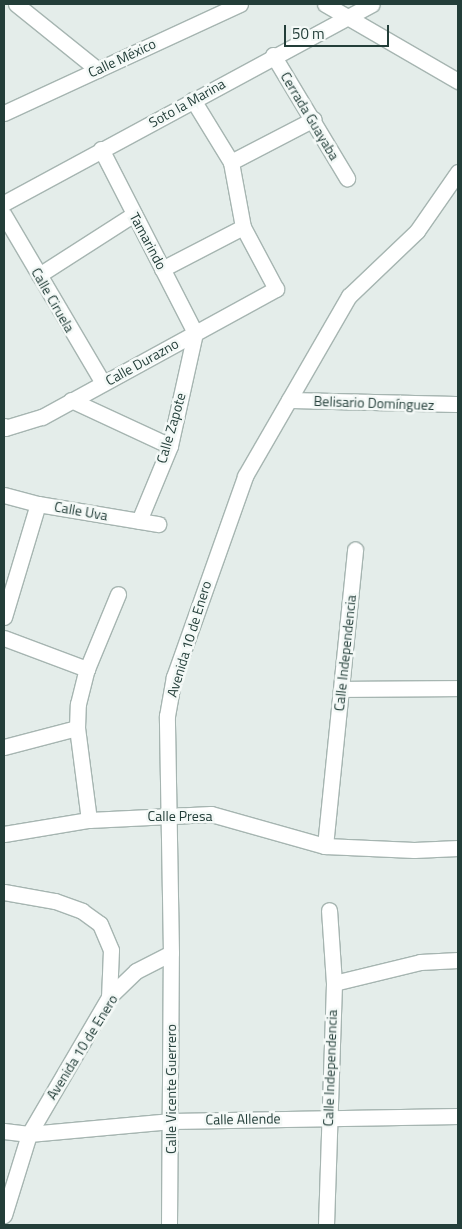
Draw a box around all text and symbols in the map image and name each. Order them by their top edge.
scale bar [287,15,392,47]
text: 50 m [292,22,325,45]
street label: Calle México [85,35,159,81]
street label: Cerrada Guayaba [277,69,343,163]
street label: Soto la Marina [146,75,228,131]
street label: Tamarindo [126,210,170,272]
street label: Calle Ciruela [28,265,78,335]
street label: Calle Durazno [103,335,181,389]
street label: Calle Zapote [153,391,189,465]
street label: Belisario Domínguez [313,392,435,414]
street label: Calle Uva [53,498,109,524]
street label: Avenida 10 de Enero [163,579,215,699]
street label: Calle Independencia [331,594,359,712]
street label: Calle Presa [148,808,212,824]
street label: Avenida 10 de Enero [43,991,121,1103]
street label: Calle Independencia [320,1009,340,1127]
street label: Calle Vicente Guerrero [163,1024,179,1154]
street label: Calle Allende [205,1110,281,1128]

